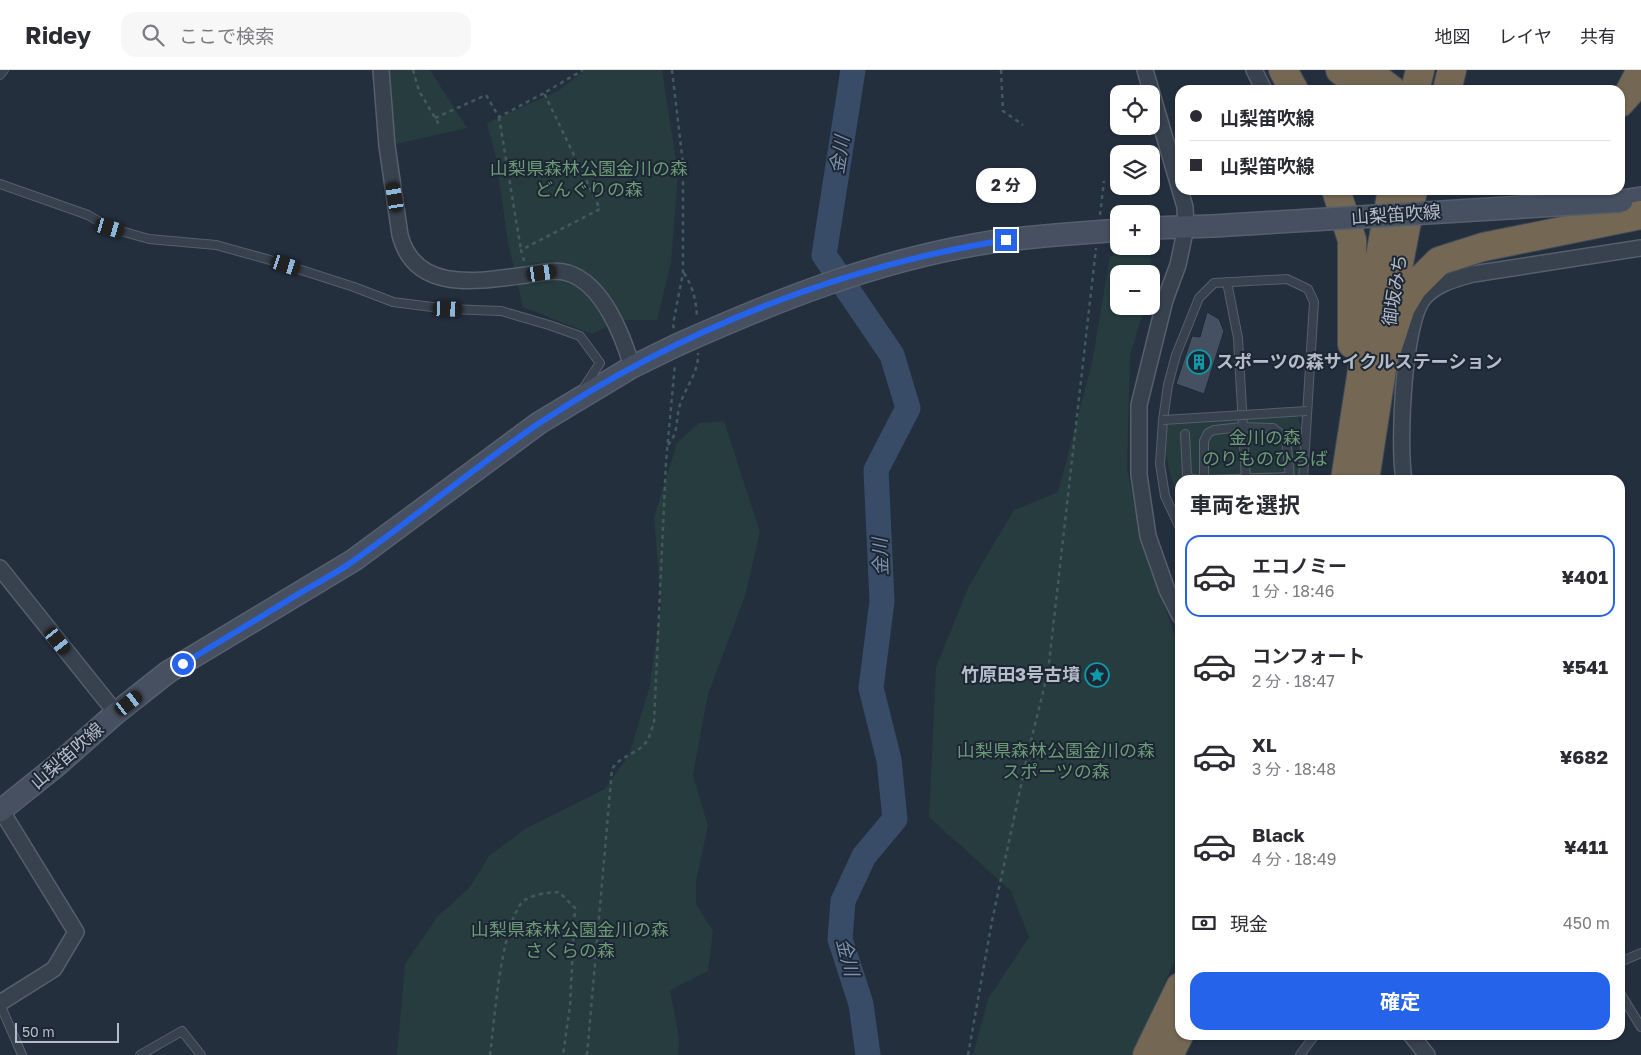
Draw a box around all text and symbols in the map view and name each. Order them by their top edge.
search box [121,12,471,57]
text: Ridey [25,20,91,49]
icon: search [139,21,167,49]
text: ここで検索 [179,24,274,47]
text: 地図 [1435,25,1471,47]
text: レイヤ [1499,25,1552,47]
text: 共有 [1580,25,1616,47]
map controls [1110,85,1160,315]
button: locate [1110,85,1160,135]
text: 山梨笛吹線 [1220,106,1315,129]
water label: 金川 [824,132,853,175]
button: layers [1110,145,1160,195]
text: 山梨笛吹線 [1220,154,1315,177]
park label: 山梨県森林公園金川の森 どんぐりの森 [490,157,688,200]
callout: 2 分 [976,168,1036,202]
text: 2 分 [991,175,1021,195]
car [385,181,404,213]
street label: 山梨笛吹線 [1350,200,1442,228]
button: + [1110,205,1160,255]
car [93,217,126,239]
route end [995,229,1017,251]
car [269,253,302,277]
street label: 御坂みち [1378,253,1411,327]
car [526,263,557,283]
button: − [1110,265,1160,315]
car [432,301,463,317]
building icon: スポーツの森サイクルステーション [1186,349,1212,375]
place label: スポーツの森サイクルステーション [1216,350,1502,372]
park label: 金川の森 のりものひろば [1202,426,1328,469]
text: 車両を選択 [1190,491,1300,518]
water label: 金川 [867,536,892,576]
icon: car [1192,554,1237,599]
text: エコノミー [1252,554,1347,577]
text: ¥401 [1561,565,1608,588]
text: 1 分 · 18:46 [1252,581,1334,601]
car [42,625,73,657]
icon: car [1192,644,1237,689]
text: コンフォート [1252,644,1365,667]
route start [172,653,194,675]
text: ¥541 [1562,655,1608,678]
place icon: 竹原田3号古墳 [1084,662,1110,688]
place label: 竹原田3号古墳 [961,663,1080,685]
text: 2 分 · 18:47 [1252,671,1335,691]
car [112,688,145,718]
street label: 山梨笛吹線 [25,717,108,793]
text: XL [1252,733,1277,756]
icon: car [1192,734,1237,779]
park label: 山梨県森林公園金川の森 スポーツの森 [957,739,1155,782]
text: ¥682 [1560,745,1608,768]
text: 3 分 · 18:48 [1252,759,1336,779]
text: Black [1252,823,1305,846]
icon: car [1192,824,1237,869]
text: ¥411 [1564,835,1608,858]
text: 4 分 · 18:49 [1252,849,1336,869]
icon: cash [1190,909,1218,937]
text: 現金 [1230,912,1268,935]
text: 450 m [1563,913,1610,933]
park label: 山梨県森林公園金川の森 さくらの森 [471,918,669,961]
water label: 金川 [833,936,865,980]
button: 確定 [1190,972,1610,1030]
scale bar [15,1020,119,1043]
text: 50 m [22,1023,55,1040]

